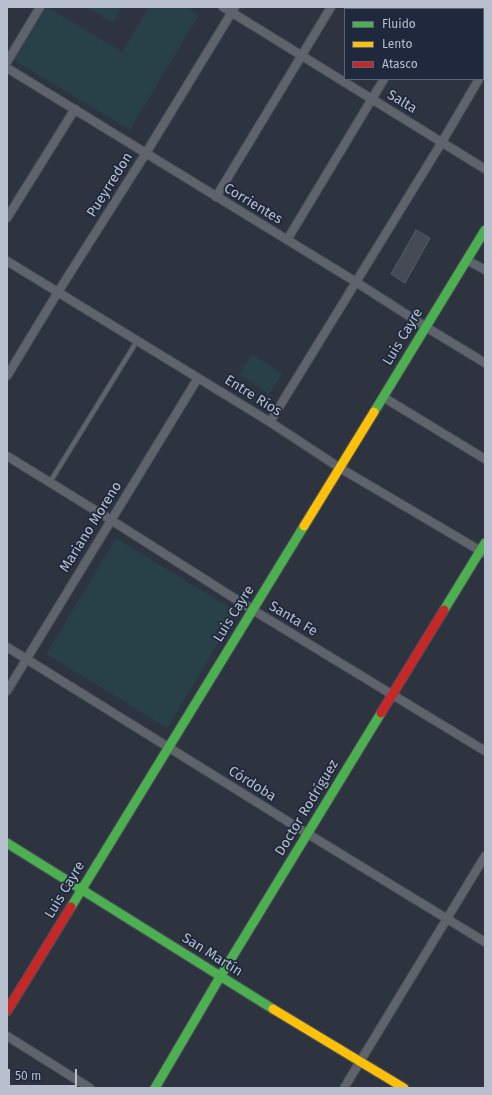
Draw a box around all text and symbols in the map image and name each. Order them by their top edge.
legend [344,8,484,80]
text: Fluido [382,17,416,31]
text: Lento [382,37,412,51]
text: Atasco [382,57,418,71]
street label: Salta [384,87,420,117]
street label: Pueyrredon [83,150,137,220]
street label: Corrientes [221,180,285,228]
street label: Luis Cayre [379,305,427,369]
street label: Entre Ríos [221,372,285,420]
street label: Mariano Moreno [56,479,126,575]
street label: Luis Cayre [210,583,258,645]
street label: Santa Fe [266,598,320,640]
street label: Doctor Rodríguez [272,757,342,859]
street label: Córdoba [225,763,279,805]
street label: Luis Cayre [41,858,89,922]
street label: San Martín [179,930,245,980]
scale bar [10,1061,79,1087]
text: 50 m [15,1069,41,1083]

